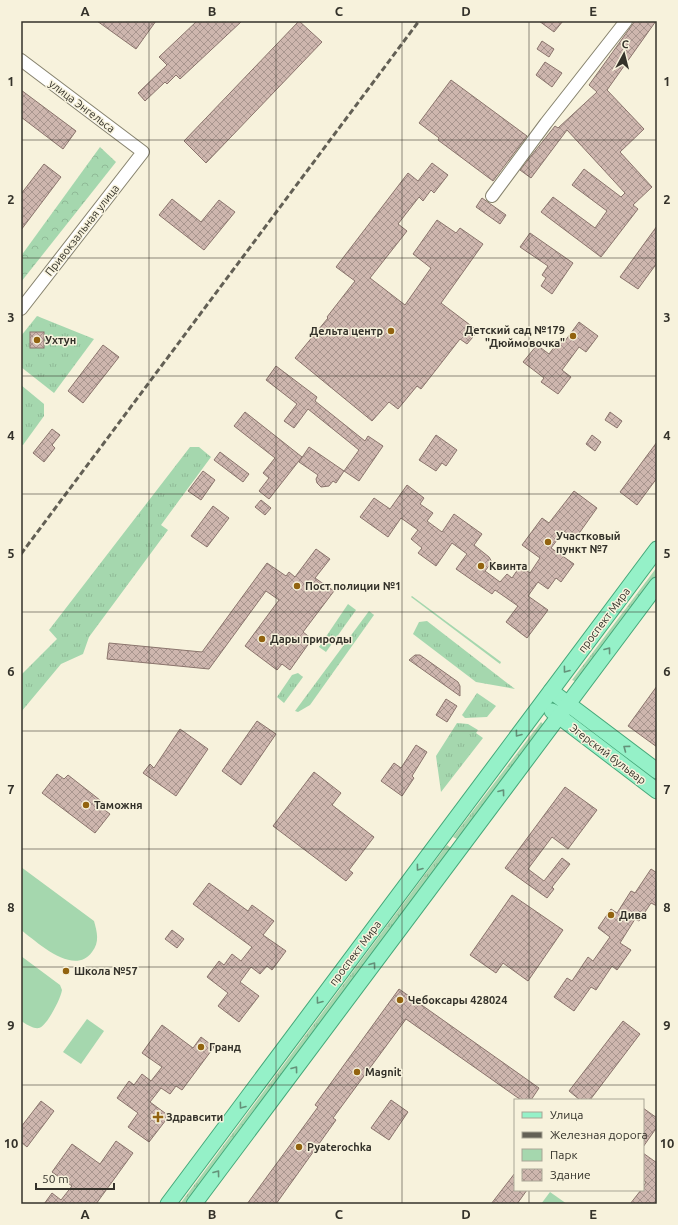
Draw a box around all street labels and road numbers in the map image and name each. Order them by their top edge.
street label: улица Энгельса [47,77,117,135]
street label: Привокзальная улица [43,182,121,278]
street label: проспект Мира [576,585,632,655]
street label: Эгерский бульвар [568,722,648,786]
street label: проспект Мира [327,918,383,988]

